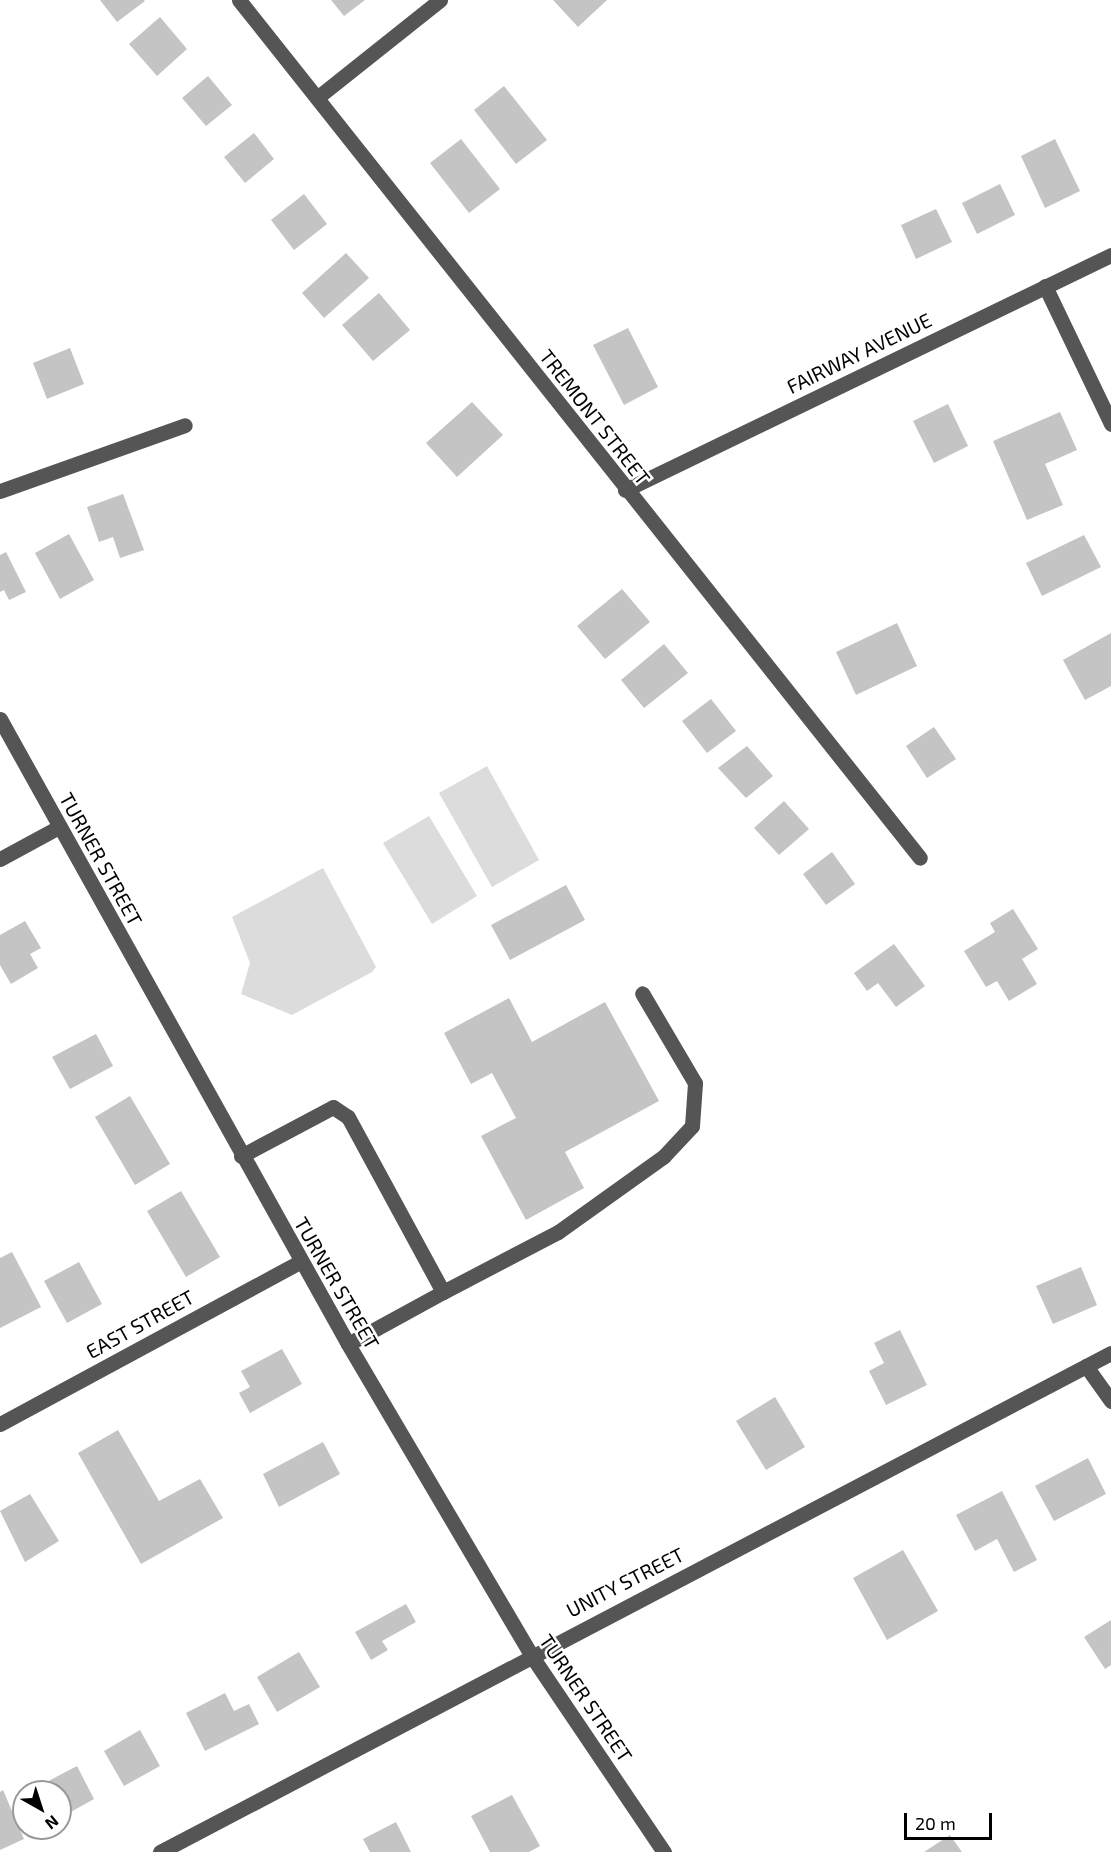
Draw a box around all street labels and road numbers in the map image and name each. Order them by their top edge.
street label: FAIRWAY AVENUE [782,307,936,399]
street label: TREMONT STREET [535,344,655,490]
street label: TURNER STREET [54,788,148,930]
street label: TURNER STREET [289,1213,385,1353]
street label: EAST STREET [82,1284,198,1364]
street label: UNITY STREET [562,1542,688,1622]
street label: TURNER STREET [534,1630,638,1766]

